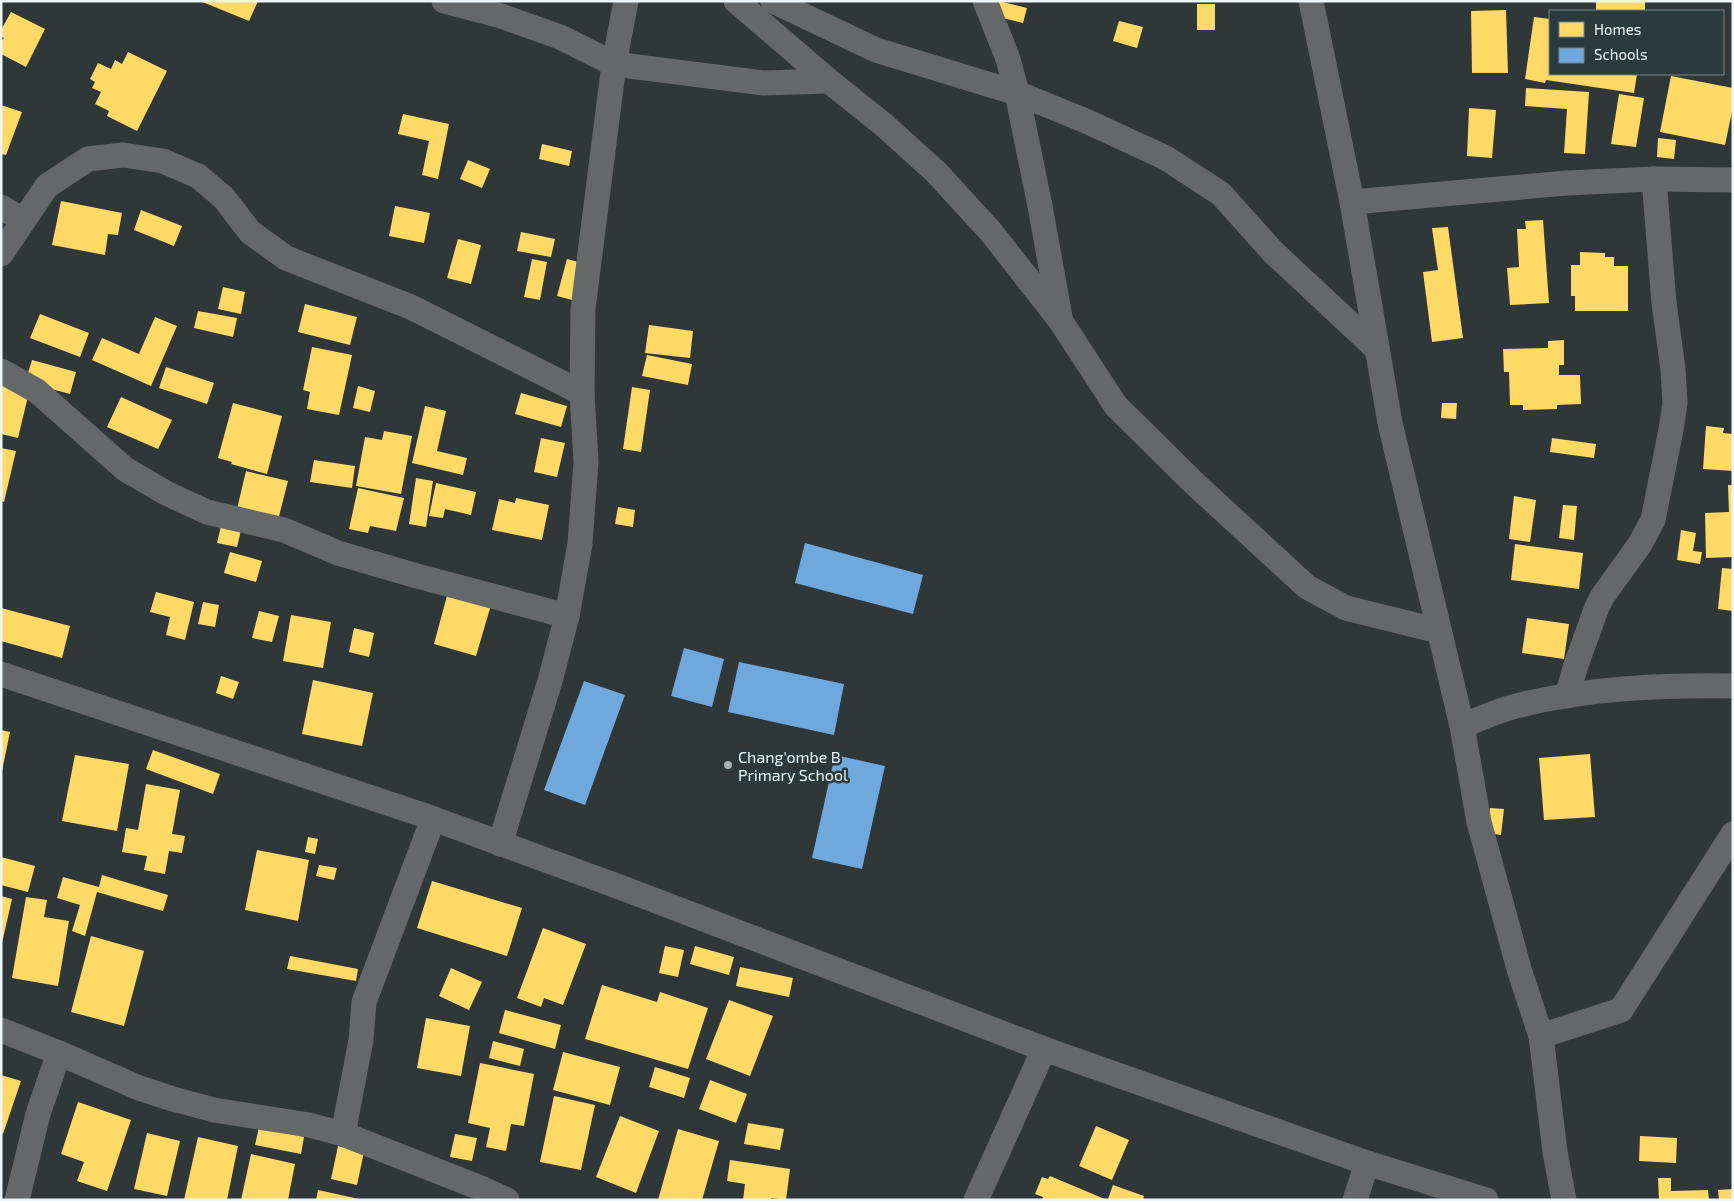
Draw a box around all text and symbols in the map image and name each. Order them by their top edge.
legend [1549,10,1724,75]
text: Homes [1594,20,1641,38]
text: Schools [1594,45,1648,63]
place label: Chang'ombe B Primary School [738,747,848,784]
marker: Chang'ombe B Primary School [722,759,734,771]

